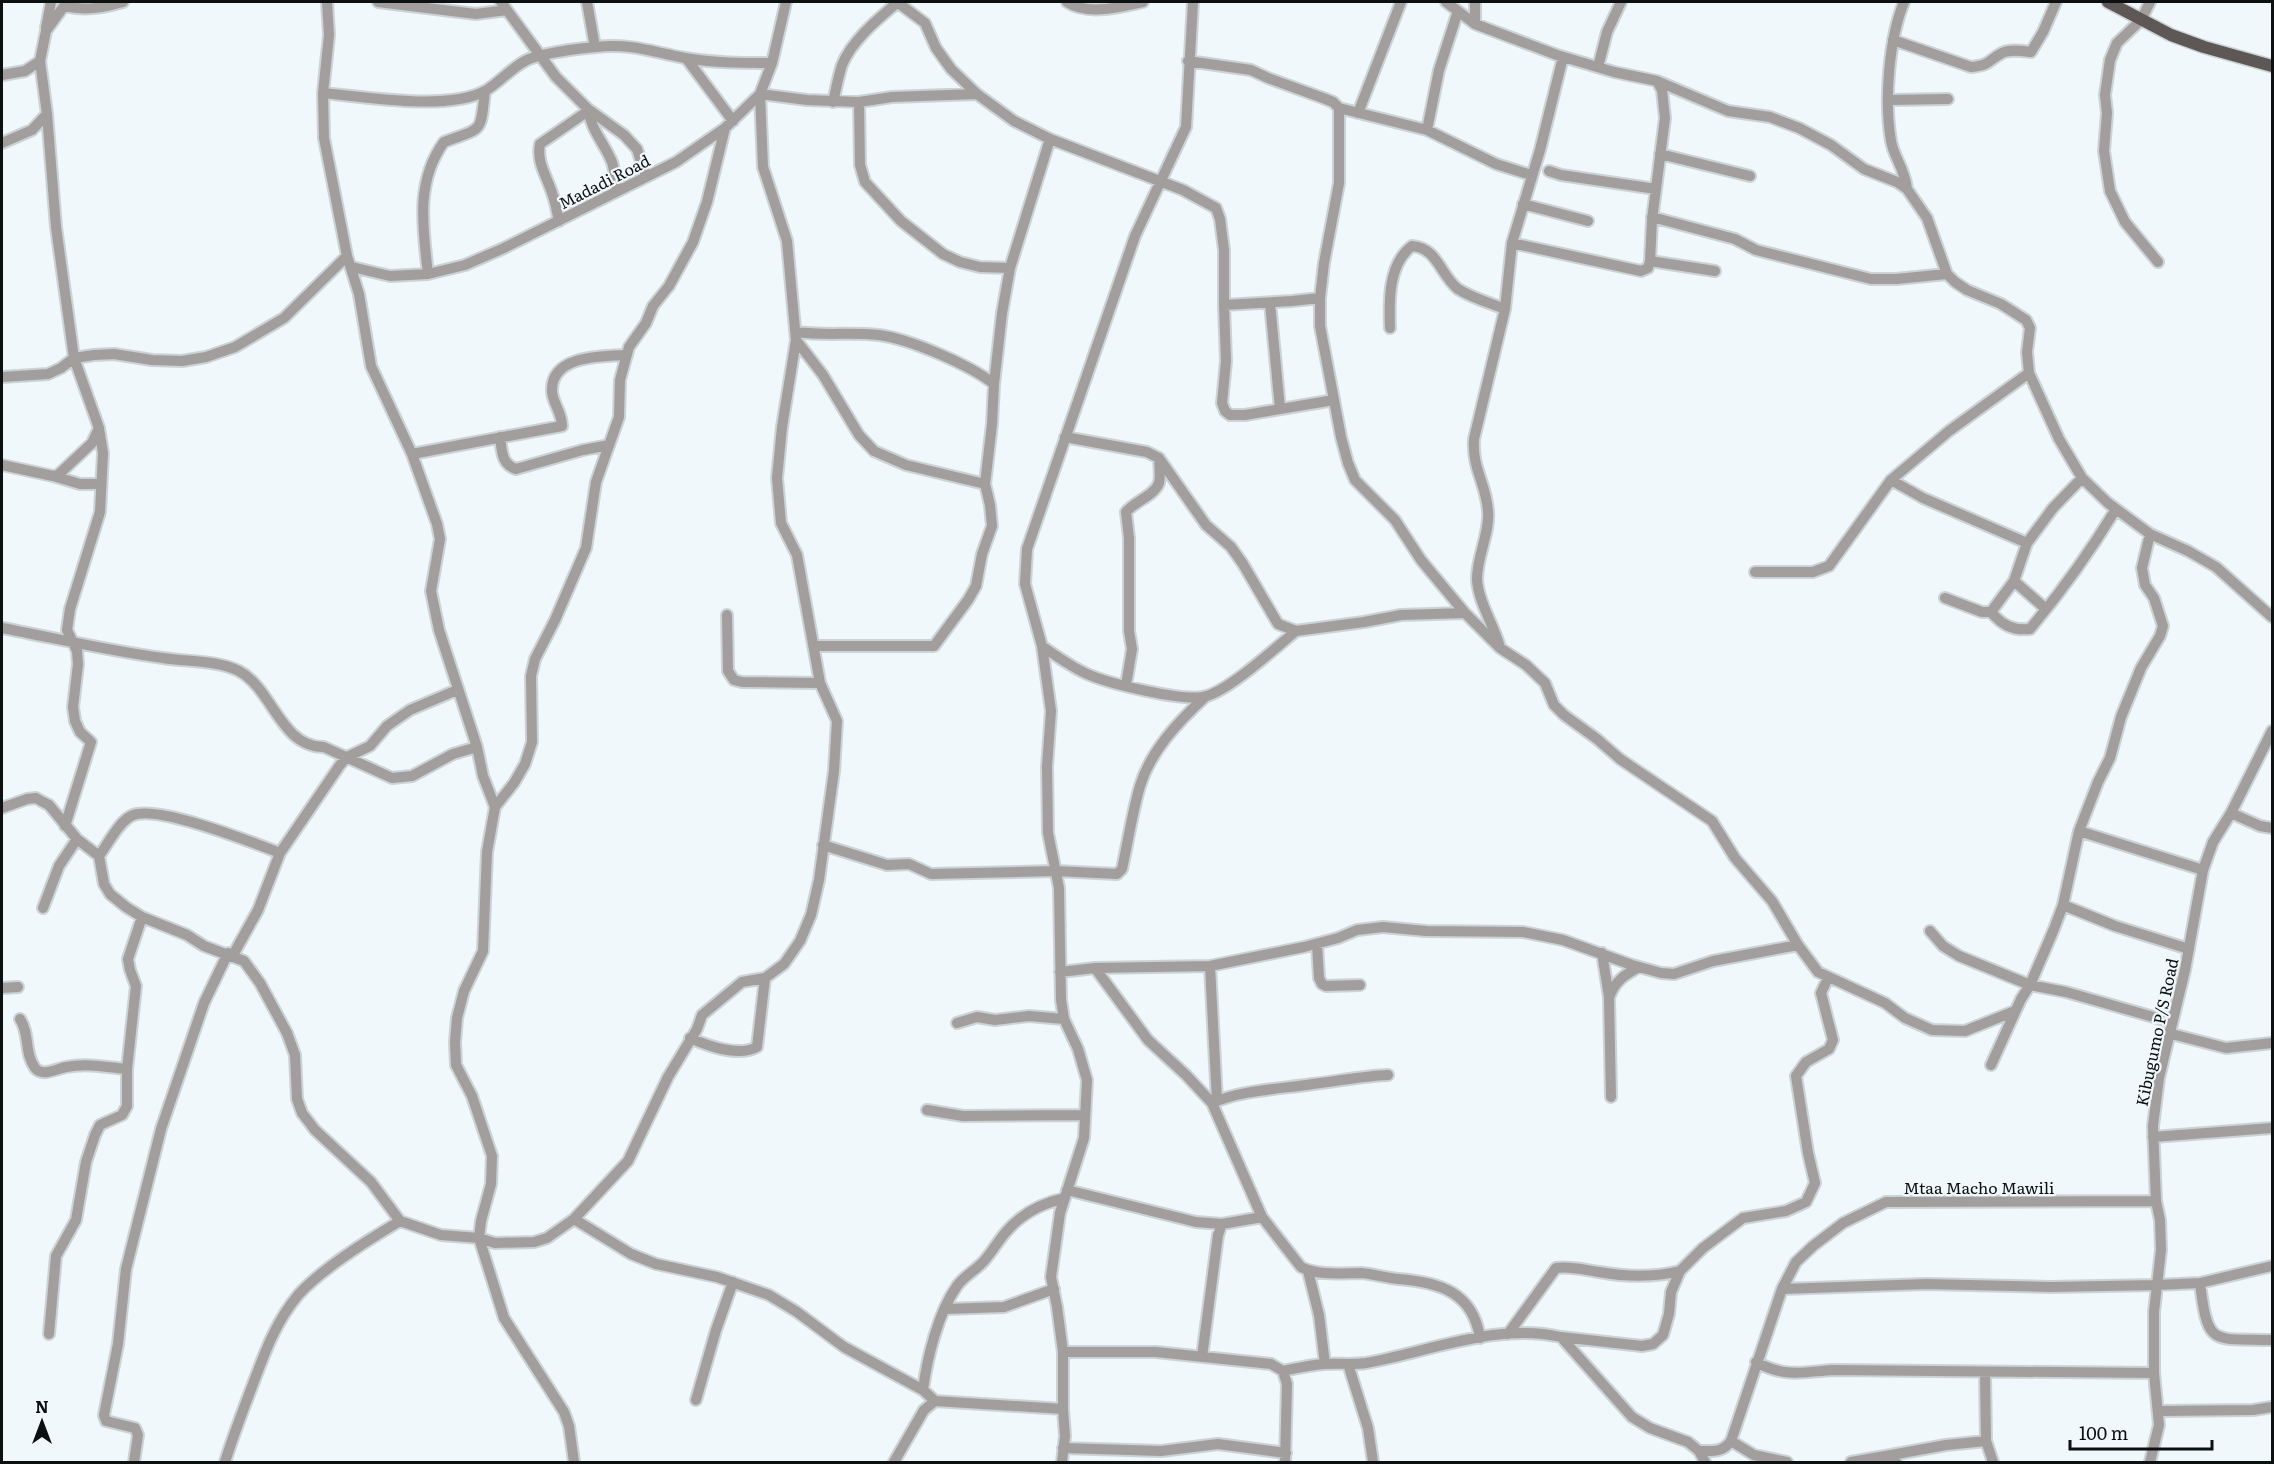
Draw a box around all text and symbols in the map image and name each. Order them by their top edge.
street label: Madadi Road [554,148,654,214]
street label: Kibugumo P/S Road [2129,955,2183,1108]
street label: Mtaa Macho Mawili [1904,1175,2054,1199]
north arrow [12,1392,72,1452]
text: N [35,1394,49,1418]
scale bar [2070,1413,2212,1451]
text: 100 m [2079,1419,2128,1446]

